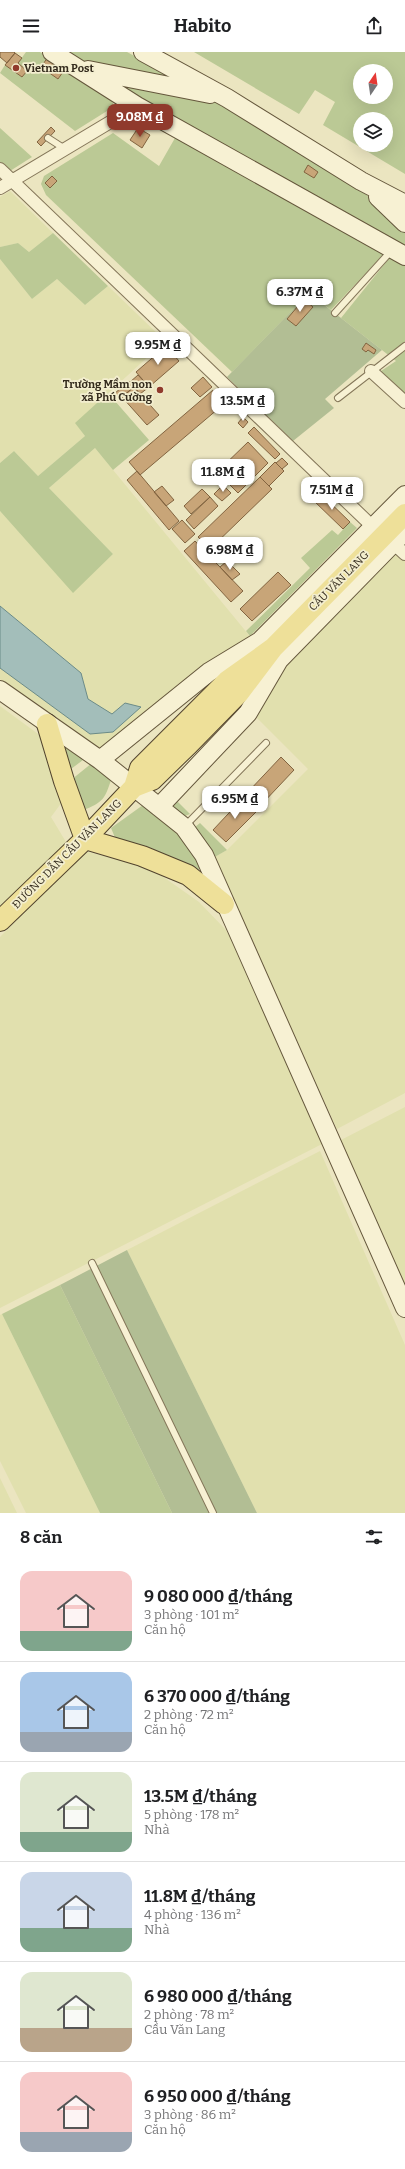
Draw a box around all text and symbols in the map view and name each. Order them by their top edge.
icon: menu [20,15,42,37]
text: Habito [174,15,231,37]
icon: share [363,15,385,37]
place label: Vietnam Post [24,62,94,75]
marker: Vietnam Post [11,63,21,73]
north arrow [353,64,393,104]
map controls [353,64,393,152]
pin: 9.08M ₫ [103,104,177,138]
text: 9.08M ₫ [116,109,164,124]
button: layers [353,112,393,152]
pin: 6.37M ₫ [263,279,337,313]
text: 6.37M ₫ [276,284,324,299]
pin: 9.95M ₫ [121,332,195,366]
text: 9.95M ₫ [134,337,182,352]
place label: Trường Mầm non xã Phú Cường [63,377,153,404]
marker: Trường Mầm non xã Phú Cường [155,385,165,395]
pin: 13.5M ₫ [206,388,280,422]
text: 13.5M ₫ [220,393,266,408]
pin: 11.8M ₫ [186,459,260,493]
text: 11.8M ₫ [201,464,245,479]
pin: 7.51M ₫ [295,477,369,511]
text: 7.51M ₫ [310,482,354,497]
pin: 6.98M ₫ [193,537,267,571]
text: 6.98M ₫ [206,542,254,557]
street label: CẦU VĂN LANG [305,547,372,614]
pin: 6.95M ₫ [198,786,272,820]
text: 6.95M ₫ [211,791,259,806]
street label: ĐƯỜNG DẪN CẦU VĂN LANG [8,795,124,911]
icon: filters [363,1526,385,1548]
text: 8 căn [20,1527,62,1548]
text: 9 080 000 ₫/tháng [144,1586,293,1607]
icon: home [52,1587,100,1635]
text: 3 phòng · 101 m² [144,1607,239,1622]
text: Căn hộ [144,1622,186,1637]
text: 6 370 000 ₫/tháng [144,1686,290,1707]
icon: home [52,1688,100,1736]
text: 2 phòng · 72 m² [144,1707,234,1722]
text: Căn hộ [144,1722,186,1737]
text: 13.5M ₫/tháng [144,1786,257,1807]
icon: home [52,1788,100,1836]
text: 5 phòng · 178 m² [144,1807,239,1822]
text: Nhà [144,1822,170,1837]
text: 11.8M ₫/tháng [144,1886,256,1907]
icon: home [52,1888,100,1936]
text: 4 phòng · 136 m² [144,1907,241,1922]
text: Nhà [144,1922,170,1937]
text: 6 980 000 ₫/tháng [144,1986,292,2007]
icon: home [52,1988,100,2036]
text: 2 phòng · 78 m² [144,2007,234,2022]
text: Cầu Văn Lang [144,2022,225,2037]
text: 6 950 000 ₫/tháng [144,2086,291,2107]
icon: home [52,2088,100,2136]
text: 3 phòng · 86 m² [144,2107,236,2122]
text: Căn hộ [144,2122,186,2137]

